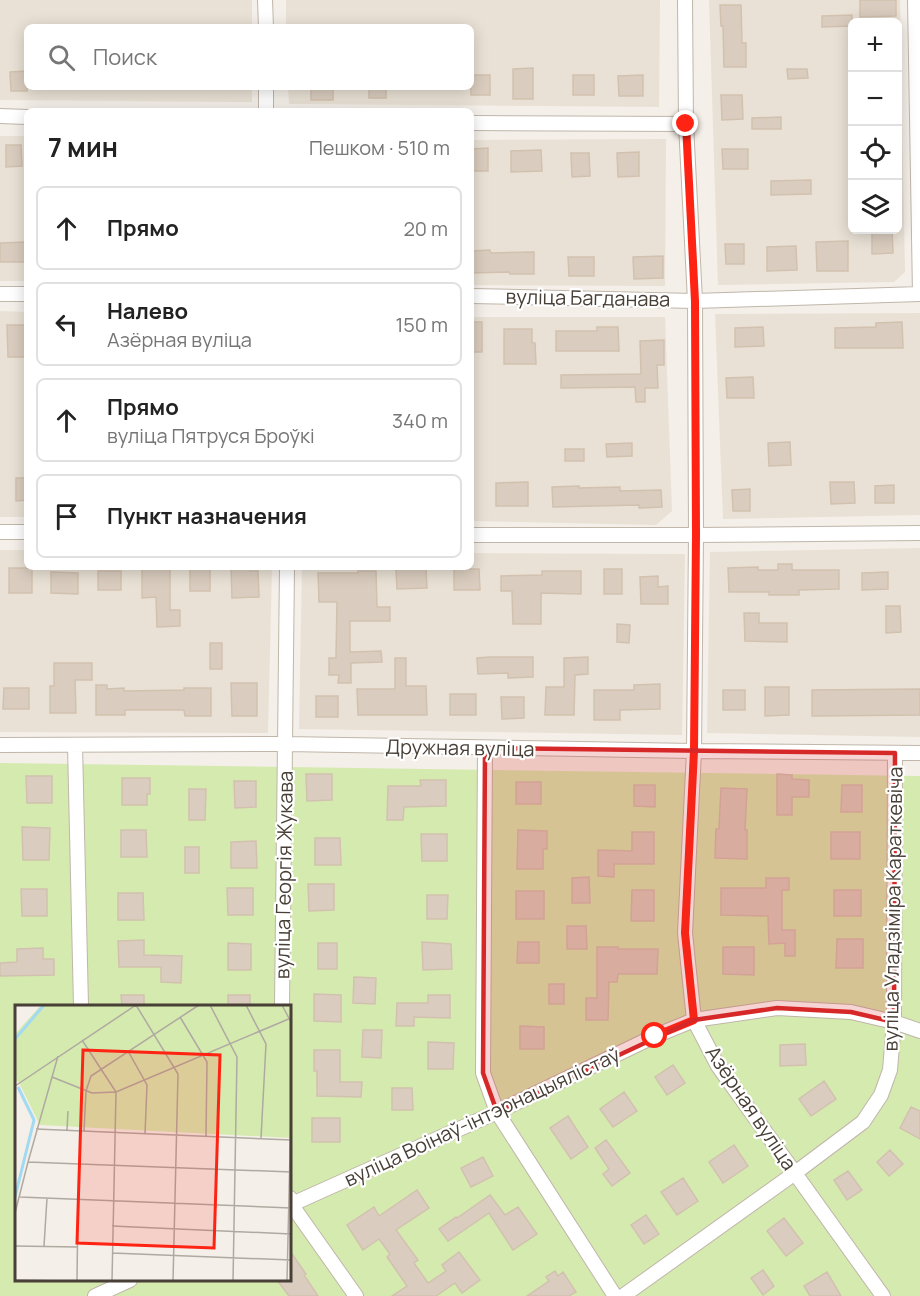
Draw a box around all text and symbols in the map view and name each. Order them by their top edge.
map controls [848,18,902,234]
button: + [848,18,902,72]
search box [24,24,474,90]
icon: search [45,41,78,74]
text: Поиск [93,42,157,72]
button: − [848,72,902,126]
route end [672,110,698,136]
button: locate [848,126,902,180]
text: 7 мин [48,129,118,165]
text: Пешком · 510 m [309,134,450,161]
button: layers [848,180,902,234]
icon: ahead [50,212,83,245]
text: Прямо [107,213,179,243]
text: 20 m [403,215,448,242]
street label: вуліца Багданава [505,283,671,312]
text: Налево [107,296,188,326]
icon: left [50,308,83,341]
text: 150 m [395,311,448,338]
text: Азёрная вуліца [107,326,252,353]
text: Прямо [107,392,179,422]
icon: ahead [50,404,83,437]
text: 340 m [392,407,448,434]
text: вуліца Пятруся Броўкі [107,422,315,449]
icon: arrive [50,500,83,533]
text: Пункт назначения [107,501,307,531]
street label: Дружная вуліца [385,733,535,762]
street label: вуліца Уладзіміра Караткевіча [877,766,908,1052]
street label: вуліца Георгія Жукава [268,771,299,979]
inset map [15,1005,291,1281]
route start [641,1022,667,1048]
street label: вуліца Воінаў-інтэрнацыялістаў [340,1040,624,1192]
street label: Азёрная вуліца [700,1040,803,1175]

